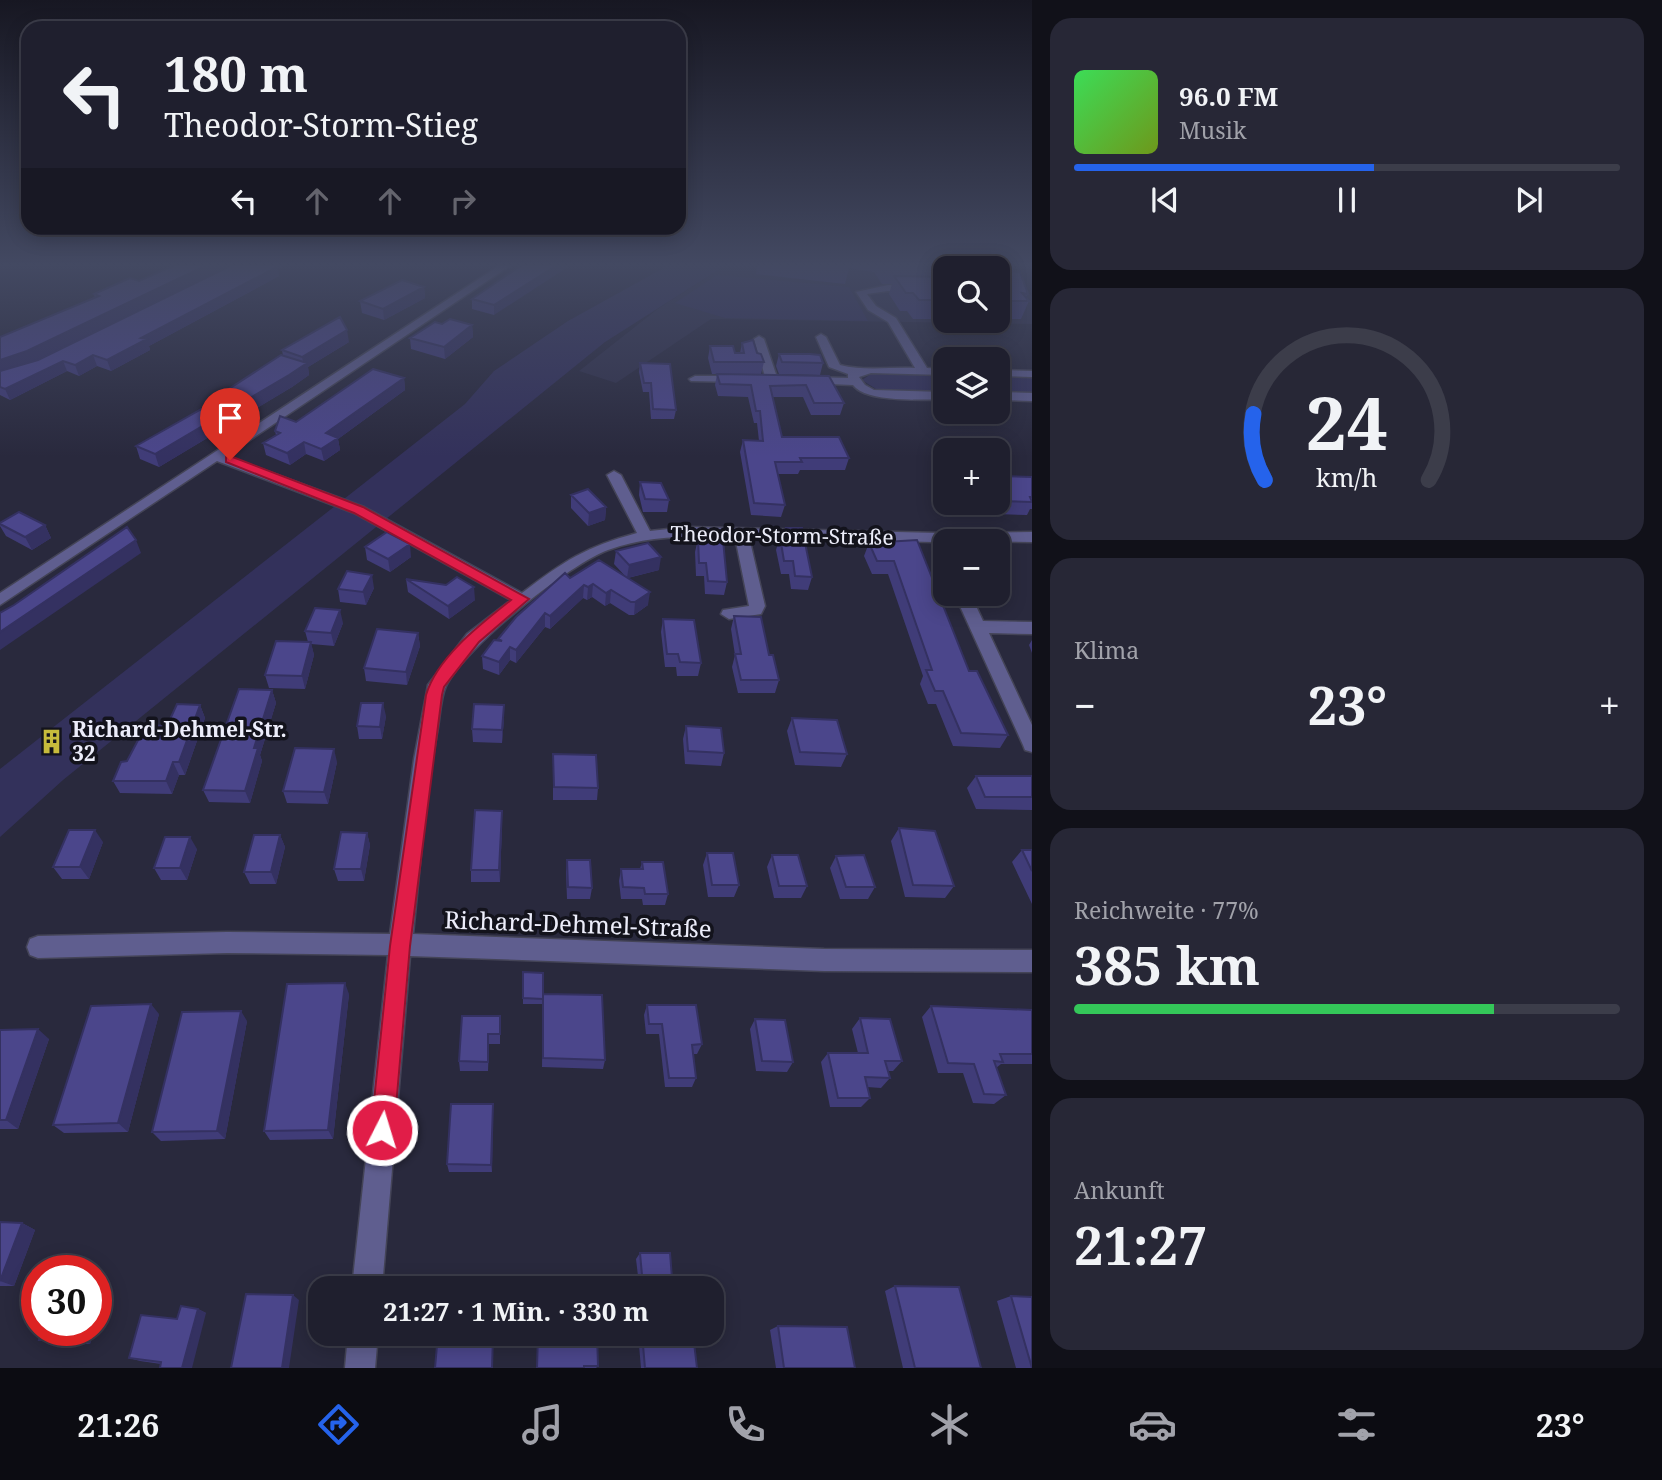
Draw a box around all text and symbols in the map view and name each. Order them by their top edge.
text: 180 m [164,40,308,106]
icon: left [49,49,140,140]
text: 96.0 FM [1179,78,1278,114]
text: Theodor-Storm-Stieg [164,103,478,146]
text: Musik [1179,114,1246,146]
icon: previous [1146,181,1184,219]
icon: pause [1328,181,1366,219]
icon: next [1510,181,1548,219]
icon: left [225,182,263,220]
icon: ahead [298,182,336,220]
icon: ahead [371,182,409,220]
icon: right [444,182,482,220]
map controls [933,256,1010,606]
button: search [933,256,1010,333]
button: layers [933,347,1010,424]
text: 24 [1306,372,1388,471]
pin [200,388,260,460]
icon: arrive [211,399,249,437]
button: + [933,438,1010,515]
text: km/h [1316,460,1378,494]
street label: Theodor-Storm-Straße [670,519,894,551]
button: − [933,529,1010,606]
text: Klima [1074,634,1139,666]
text: 23° [1308,669,1387,740]
text: − [1074,679,1096,731]
text: + [1599,679,1620,731]
place label: Richard-Dehmel-Str. 32 [72,715,287,767]
building icon: Richard-Dehmel-Str. 32 [38,728,66,756]
text: Reichweite · 77% [1074,894,1259,926]
street label: Richard-Dehmel-Straße [444,902,712,945]
text: 385 km [1074,929,1260,1000]
position arrow [345,1093,419,1167]
text: Ankunft [1074,1174,1165,1206]
text: 21:27 [1074,1209,1207,1280]
speed limit sign: 30 [21,1255,112,1346]
text: 21:27 · 1 Min. · 330 m [383,1293,649,1329]
icon: directions [314,1400,363,1449]
icon: music [518,1400,567,1449]
icon: phone [721,1400,770,1449]
icon: climate [925,1400,974,1449]
icon: car [1128,1400,1177,1449]
icon: filters [1332,1400,1381,1449]
text: 21:26 [77,1403,159,1446]
text: 23° [1536,1403,1585,1446]

